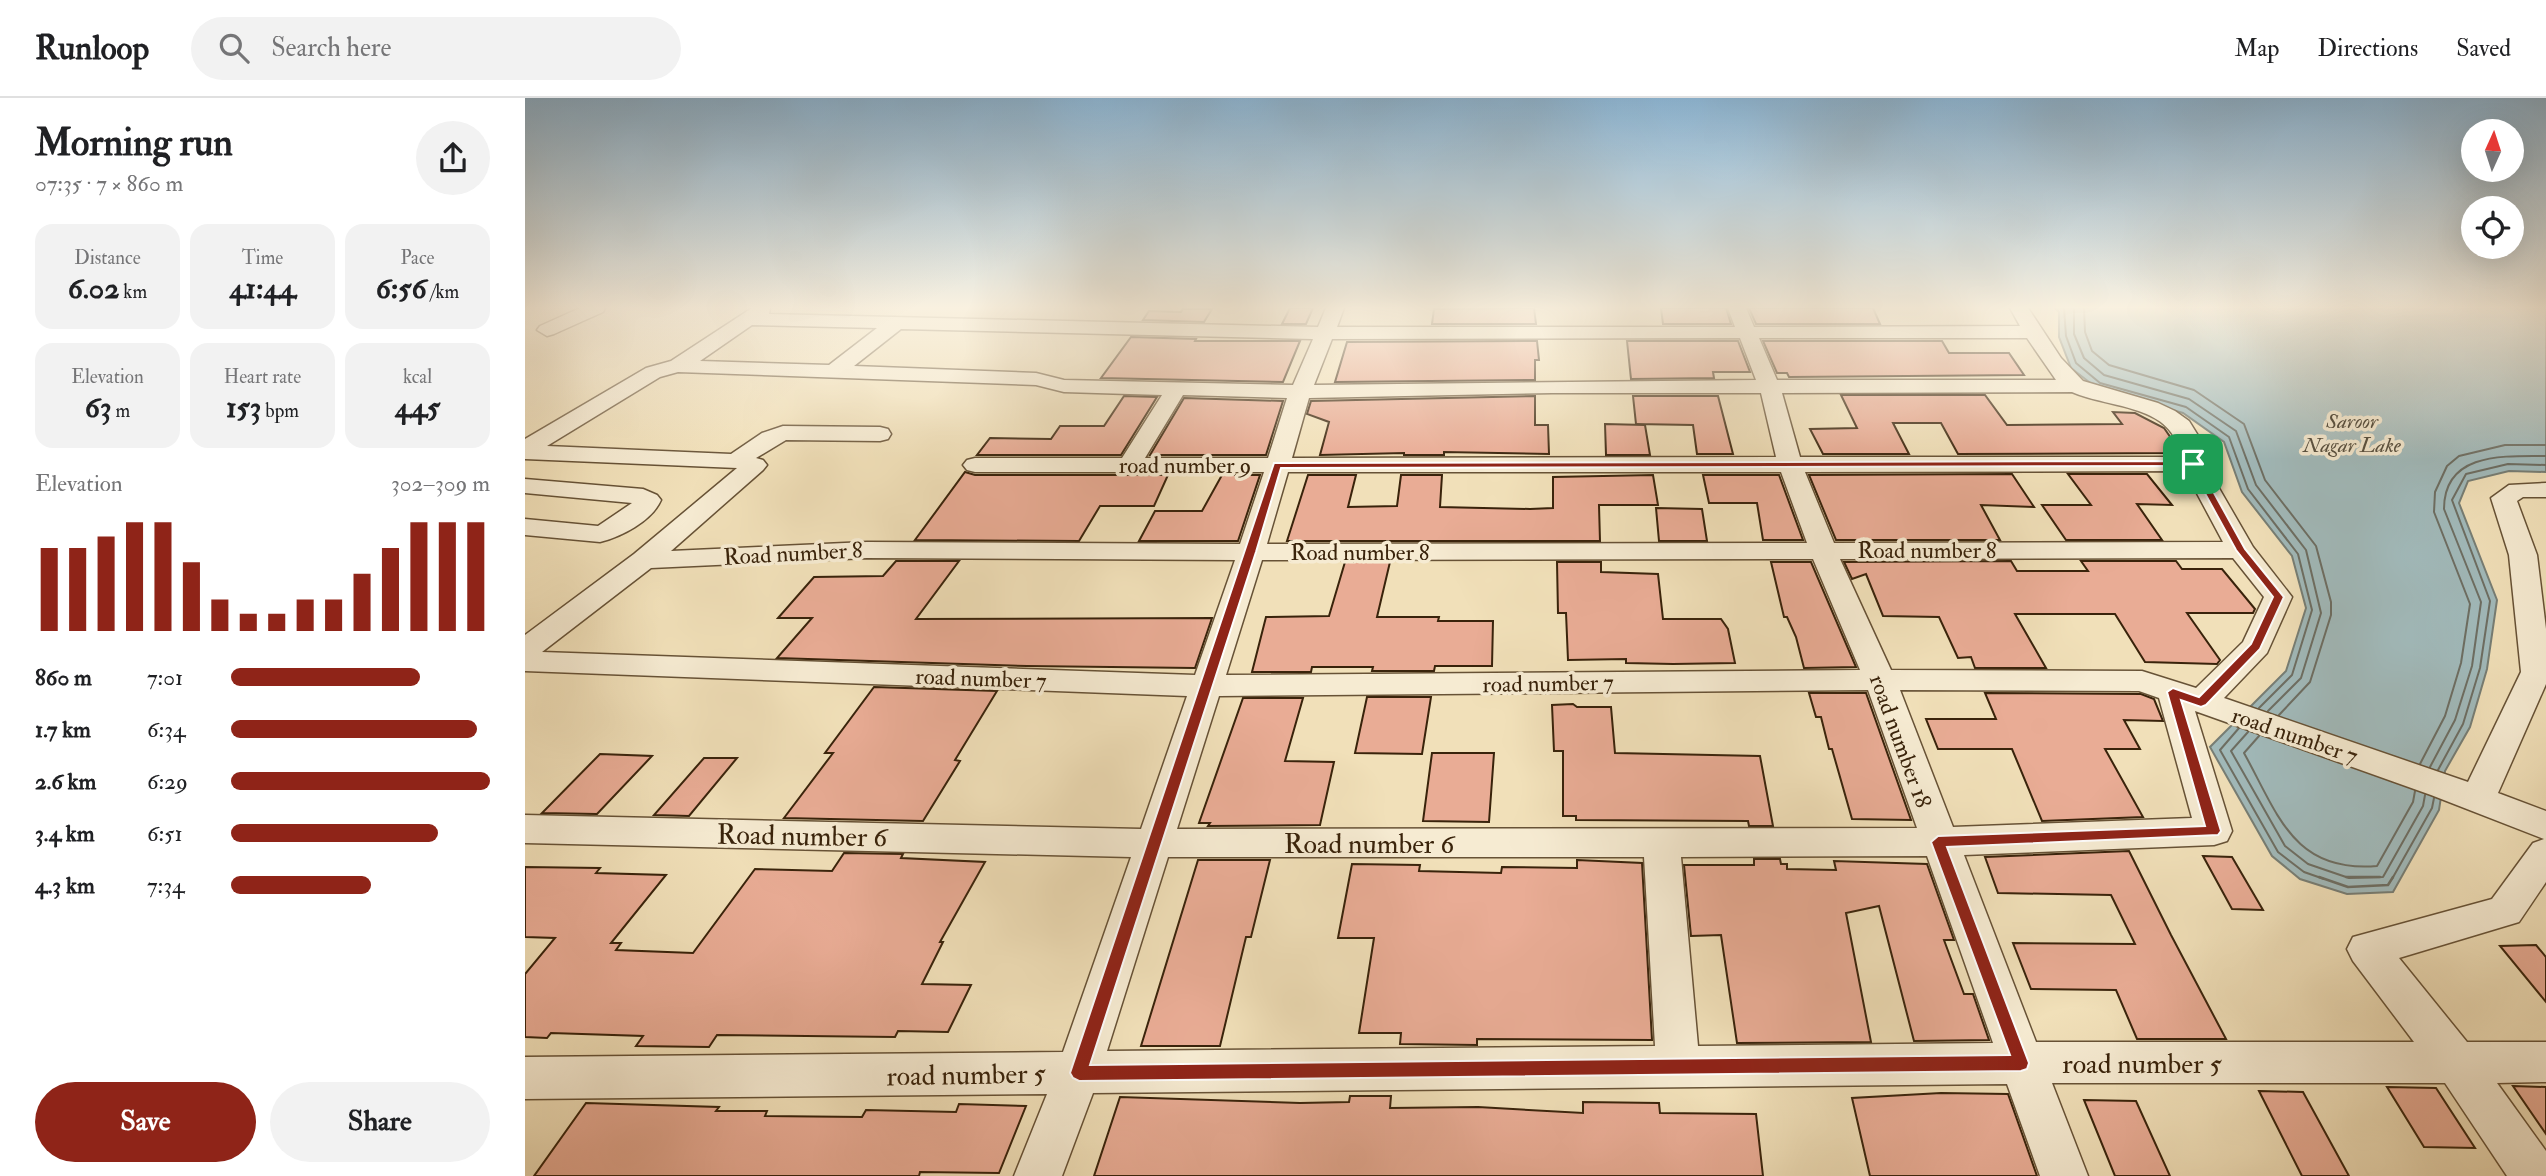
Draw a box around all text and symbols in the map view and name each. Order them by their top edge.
search box [191,17,681,80]
text: Runloop [35,28,149,69]
icon: search [215,29,253,67]
text: Search here [271,32,391,64]
text: Map [2234,33,2279,64]
text: Directions [2317,33,2418,64]
text: Saved [2456,33,2511,64]
text: Morning run [35,119,233,167]
north arrow [2461,119,2523,182]
map controls [2461,119,2524,259]
button: share [416,121,490,195]
text: 07:35 · 7 × 860 m [35,169,183,198]
button: locate [2461,196,2524,259]
text: Distance [74,246,141,270]
text: Time [242,246,283,270]
text: Pace [400,246,435,270]
text: 6.02 [68,270,119,307]
text: 41:44 [229,270,296,307]
text: 6:56 [376,270,427,307]
text: km [119,280,147,304]
text: /km [427,280,459,304]
text: Elevation [71,365,144,389]
text: Heart rate [224,365,301,389]
text: kcal [403,365,432,389]
text: 63 [85,389,111,426]
text: 153 [226,389,261,426]
text: 445 [395,389,440,426]
text: m [111,399,130,423]
text: bpm [261,399,299,423]
water label: Saroor Nagar Lake [2302,408,2402,459]
pin [2163,434,2223,494]
icon: arrive [2174,445,2212,483]
street label: road number 9 [1119,451,1251,480]
text: Elevation [35,469,123,498]
text: 302–309 m [391,469,490,498]
street label: Road number 8 [723,535,864,572]
street label: Road number 8 [1857,536,1997,565]
street label: Road number 8 [1290,538,1430,567]
street label: road number 7 [915,662,1048,695]
text: 860 m [35,663,92,692]
text: 7:01 [147,663,183,692]
street label: road number 7 [1482,668,1614,699]
street label: road number 18 [1863,671,1938,812]
street label: road number 7 [2228,700,2362,771]
text: 1.7 km [35,715,91,744]
text: 6:34 [147,715,185,744]
text: 2.6 km [35,767,96,796]
text: 6:29 [147,767,188,796]
street label: Road number 6 [716,818,889,856]
text: 3.4 km [35,819,95,848]
text: 6:51 [147,819,183,848]
street label: Road number 6 [1284,827,1456,862]
text: 4.3 km [35,871,95,900]
text: 7:34 [147,871,184,900]
street label: road number 5 [2062,1047,2222,1082]
street label: road number 5 [886,1057,1047,1094]
button: Save [35,1082,256,1162]
button: Share [270,1082,490,1162]

